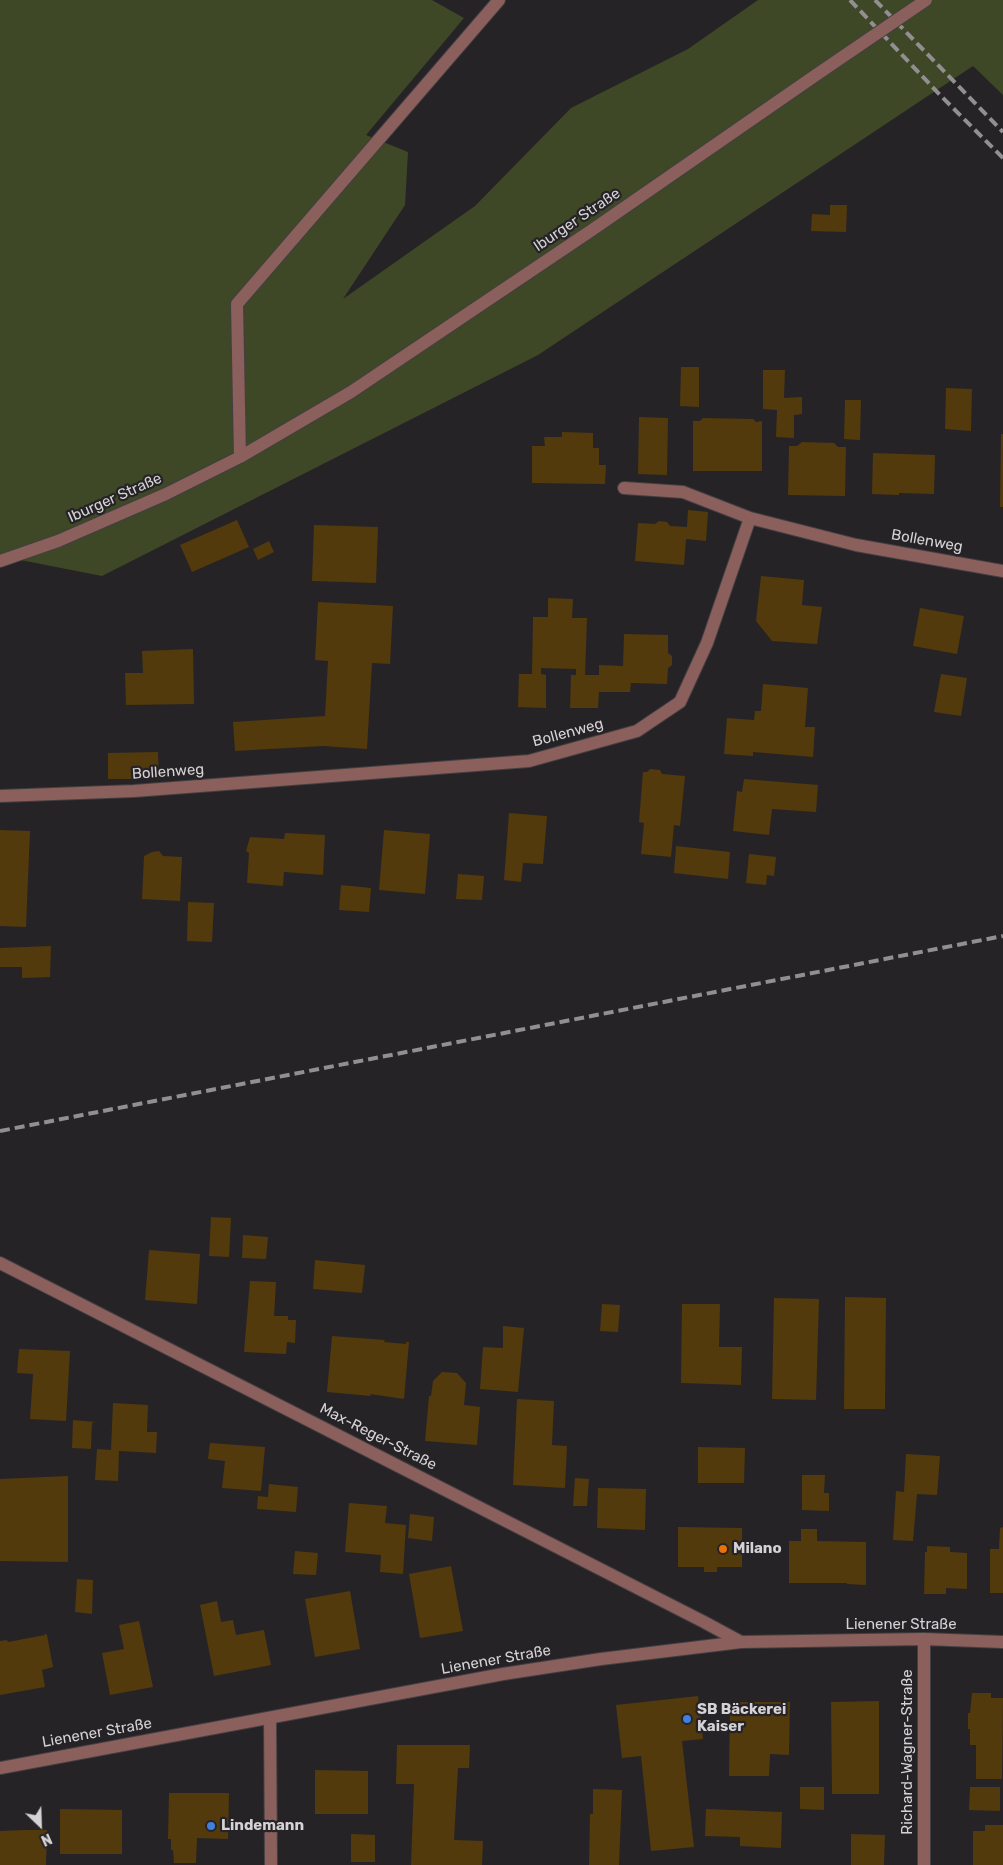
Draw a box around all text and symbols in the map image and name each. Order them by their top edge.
street label: Iburger Straße [530,184,624,256]
street label: Iburger Straße [65,469,165,527]
street label: Bollenweg [890,526,964,556]
street label: Bollenweg [531,715,605,751]
street label: Bollenweg [131,760,205,784]
street label: Max-Reger-Straße [317,1400,439,1474]
place label: Milano [733,1540,782,1558]
marker: Milano [717,1543,729,1555]
street label: Lienener Straße [845,1616,957,1634]
street label: Lienener Straße [440,1641,552,1679]
street label: Richard-Wagner-Straße [899,1669,917,1835]
place label: SB Bäckerei Kaiser [697,1701,786,1736]
marker: SB Bäckerei Kaiser [681,1713,693,1725]
street label: Lienener Straße [41,1714,153,1752]
north arrow [15,1800,65,1850]
place label: Lindemann [221,1817,304,1835]
marker: Lindemann [205,1820,217,1832]
text: N [38,1829,54,1849]

